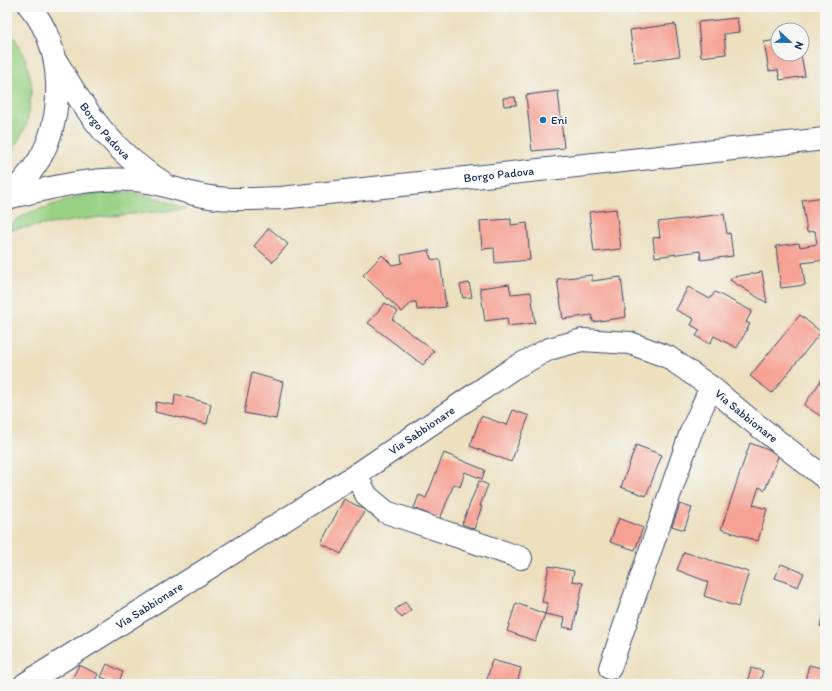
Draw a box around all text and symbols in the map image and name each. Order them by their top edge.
north arrow [770,22,810,62]
text: N [791,40,806,51]
street label: Borgo Padova [77,100,133,162]
place label: Eni [551,113,567,127]
marker: Eni [538,115,548,125]
street label: Borgo Padova [463,164,535,185]
street label: Via Sabbionare [712,386,781,446]
street label: Via Sabbionare [386,403,458,458]
street label: Via Sabbionare [113,579,186,632]

